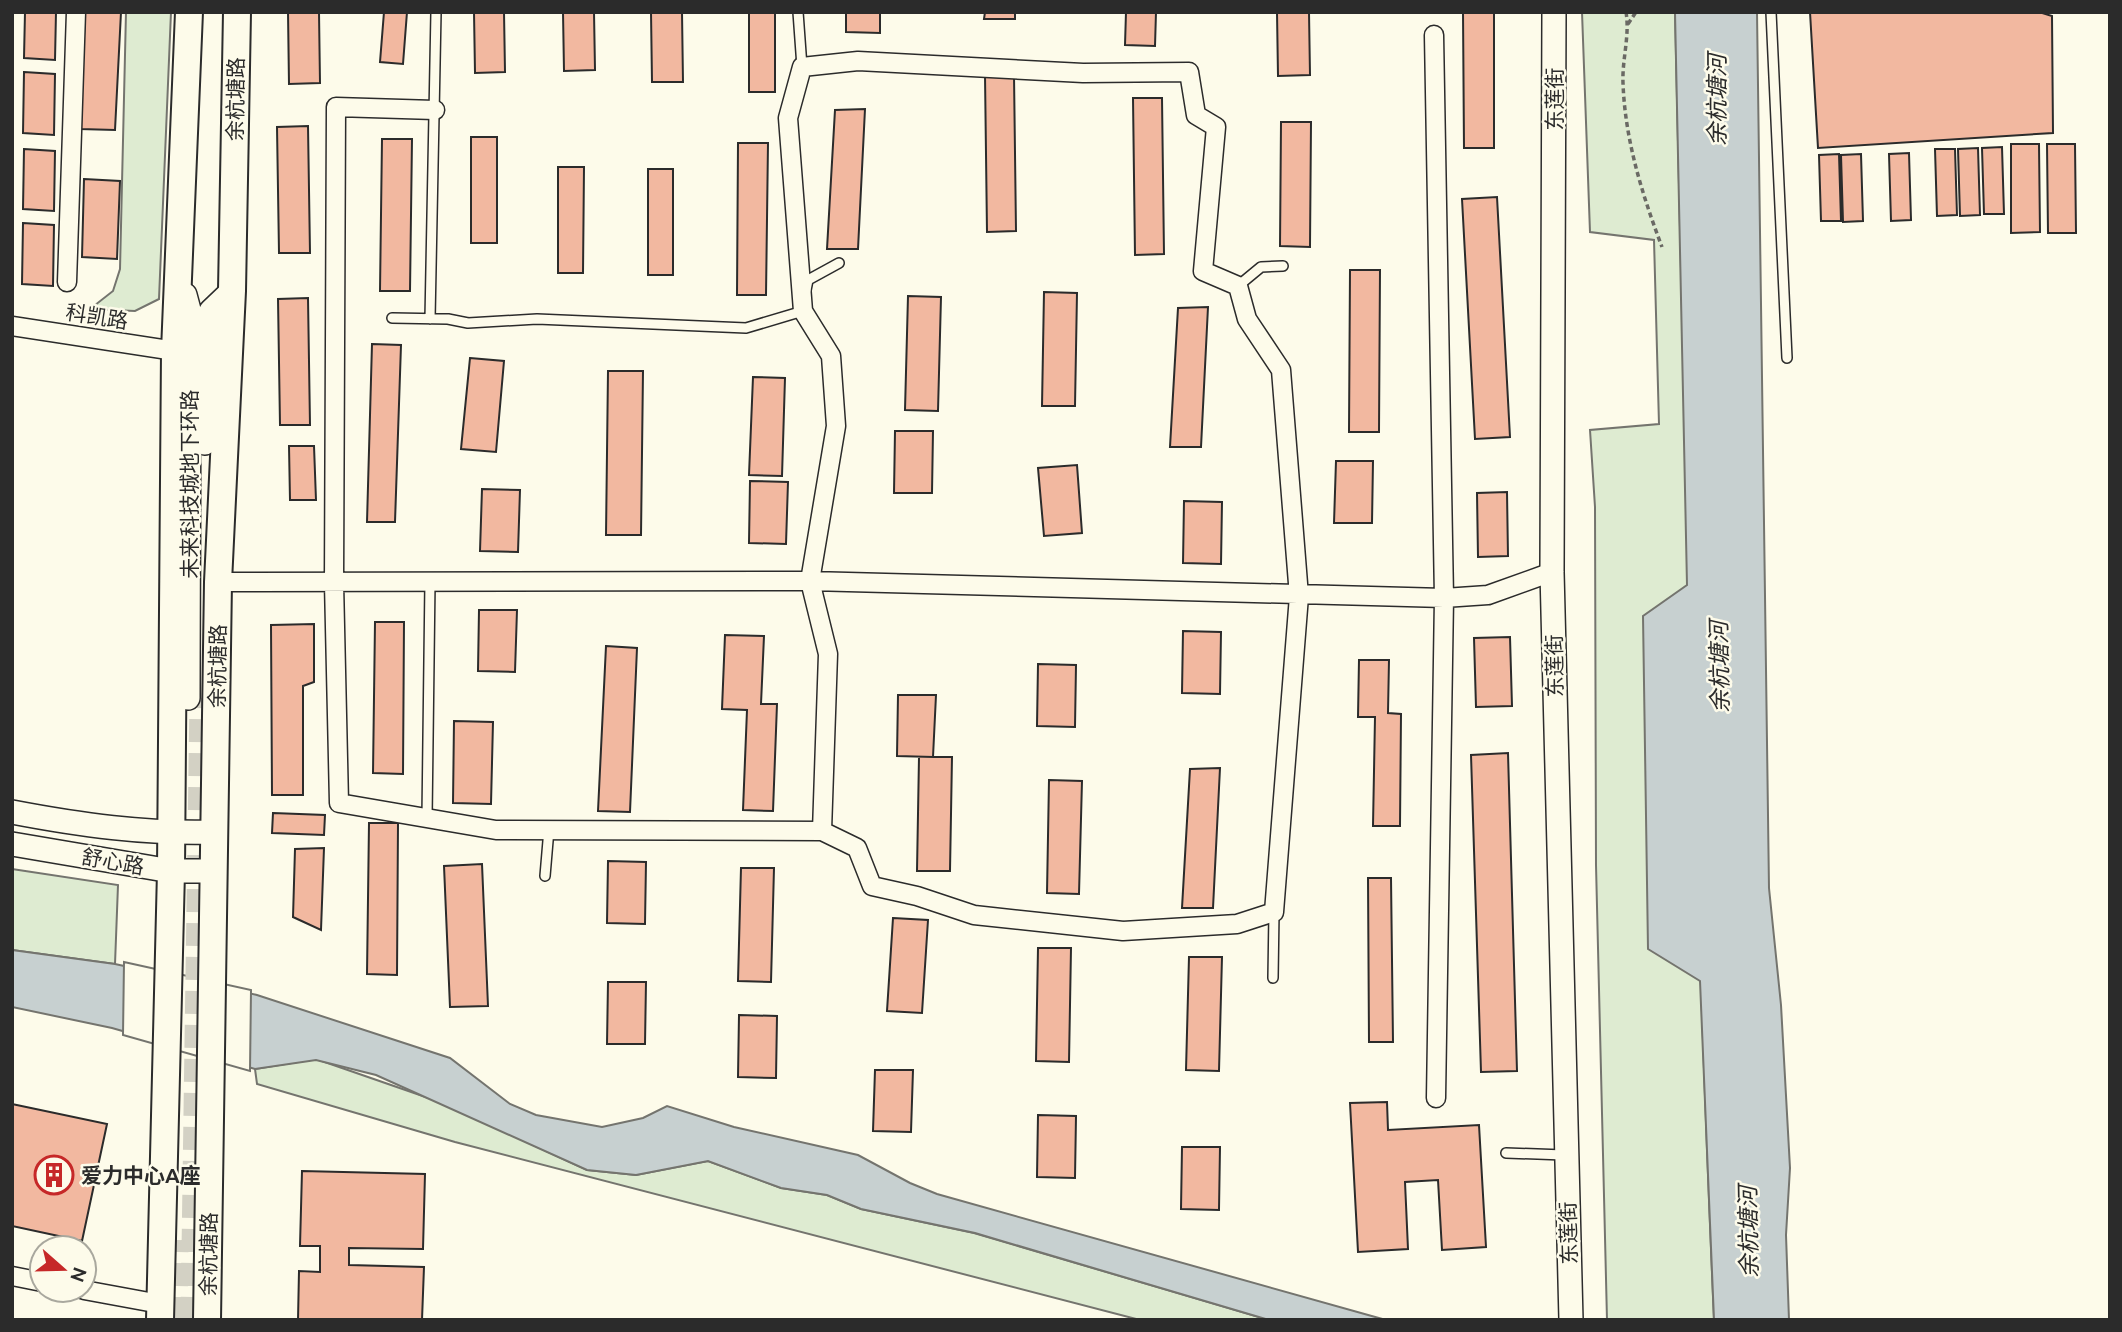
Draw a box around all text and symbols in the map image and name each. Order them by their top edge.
water label: 余杭塘河 [1704,50,1729,146]
street label: 余杭塘路 [222,57,248,141]
street label: 东莲街 [1542,68,1566,131]
street label: 科凯路 [64,299,130,333]
street label: 未来科技城地下环路 [177,390,201,579]
water label: 余杭塘河 [1706,617,1732,713]
street label: 余杭塘路 [204,624,230,708]
street label: 东莲街 [1541,634,1567,698]
street label: 舒心路 [80,844,146,878]
building icon: 爱力中心A座 [33,1154,75,1196]
place label: 爱力中心A座 [81,1163,201,1187]
water label: 余杭塘河 [1735,1182,1761,1278]
street label: 东莲街 [1555,1201,1581,1265]
street label: 余杭塘路 [195,1212,221,1296]
north arrow [28,1234,98,1304]
text: N [66,1264,92,1285]

